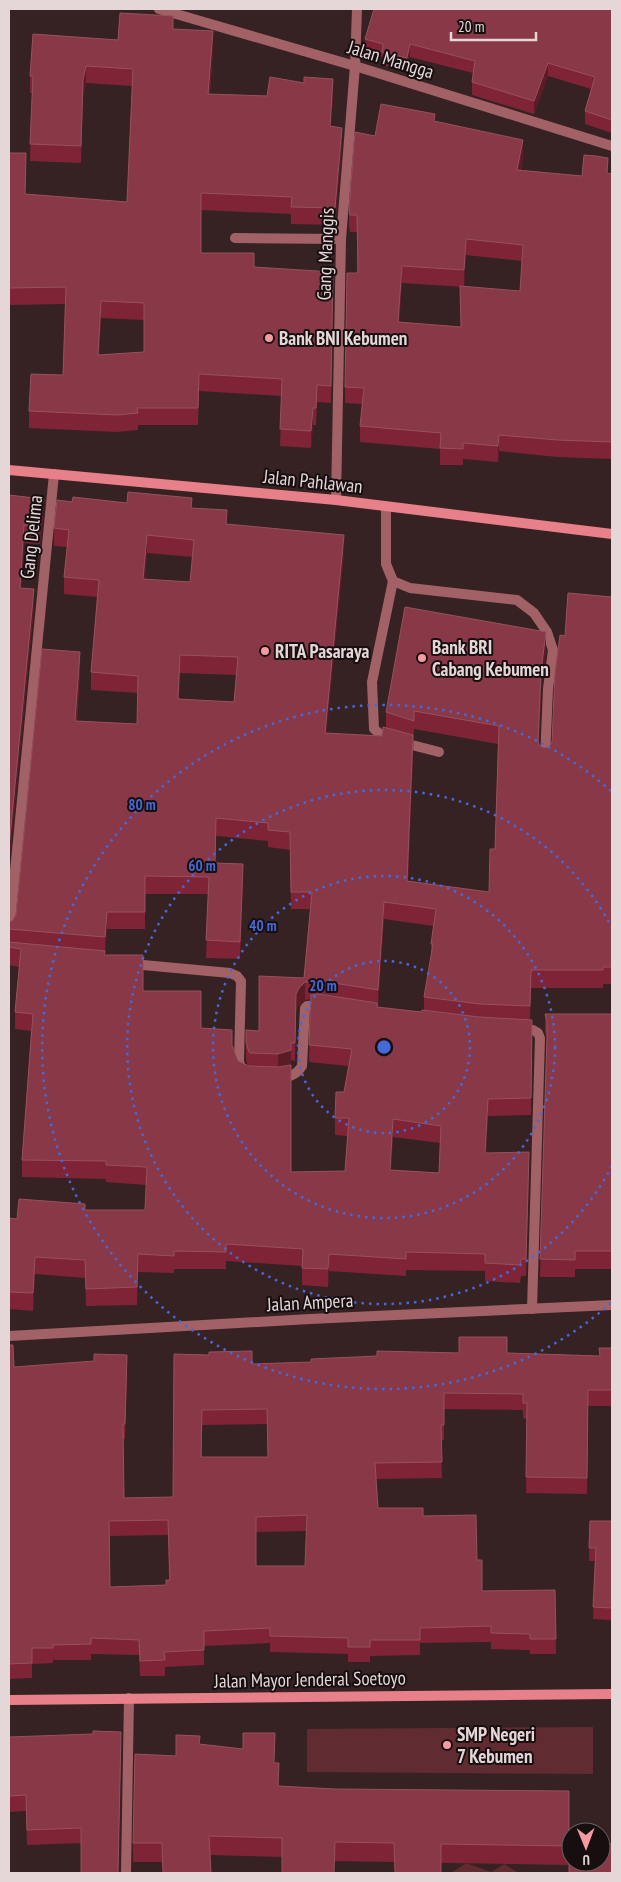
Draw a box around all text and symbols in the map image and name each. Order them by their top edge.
scale bar [451,10,536,42]
text: 20 m [458,17,484,36]
street label: Jalan Mangga [344,34,437,83]
street label: Gang Manggis [311,207,339,301]
place label: Bank BNI Kebumen [279,326,407,350]
marker: Bank BNI Kebumen [263,332,275,344]
street label: Jalan Pahlawan [261,464,364,498]
street label: Gang Delima [15,494,47,580]
place label: Bank BRI Cabang Kebumen [432,635,549,681]
place label: RITA Pasaraya [275,639,370,663]
marker: RITA Pasaraya [259,645,271,657]
marker: Bank BRI Cabang Kebumen [416,652,428,664]
text: 80 m [128,795,156,814]
text: 60 m [188,856,216,875]
text: 40 m [249,916,277,935]
text: 20 m [309,976,337,995]
centre of rings [375,1038,393,1056]
street label: Jalan Ampera [265,1288,354,1316]
street label: Jalan Mayor Jenderal Soetoyo [213,1665,406,1693]
place label: SMP Negeri 7 Kebumen [457,1722,535,1768]
marker: SMP Negeri 7 Kebumen [441,1739,453,1751]
north arrow [561,1822,611,1872]
text: U [582,1851,590,1869]

